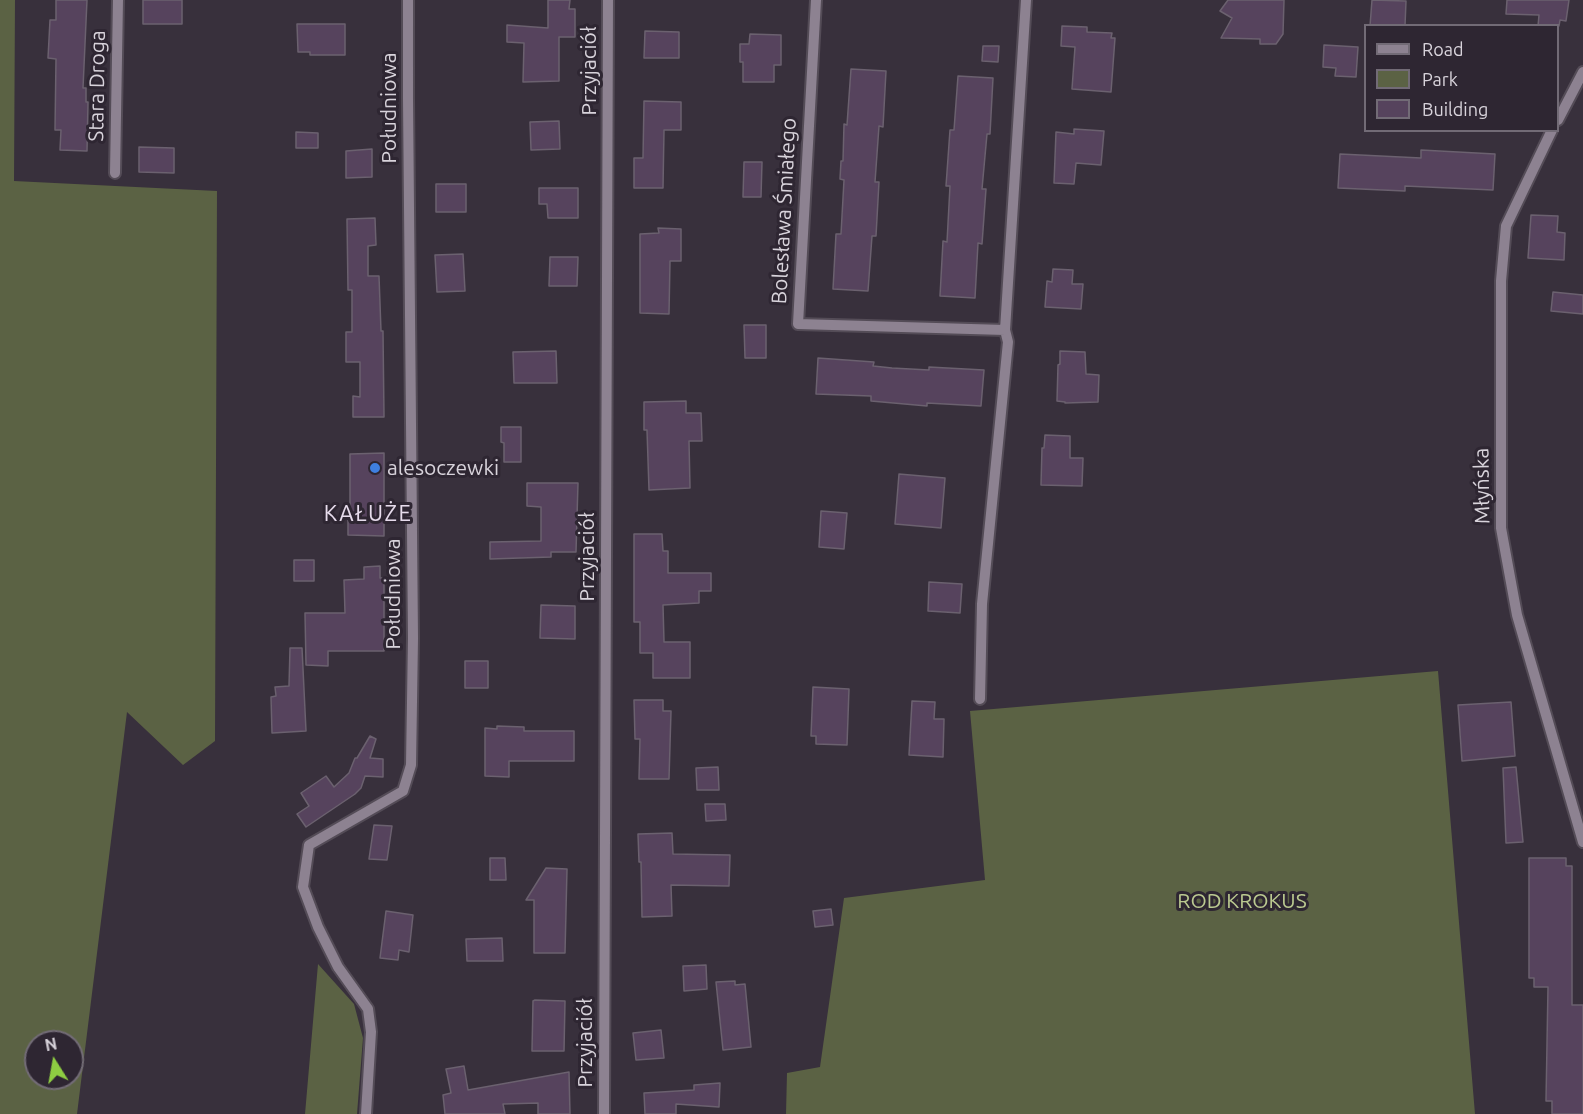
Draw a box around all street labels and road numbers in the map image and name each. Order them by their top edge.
street label: Przyjaciół [576,26,602,116]
street label: Stara Droga [83,30,111,142]
street label: Południowa [376,53,402,163]
street label: Bolesława Śmiałego [767,117,801,305]
street label: Młyńska [1469,448,1495,524]
street label: Przyjaciół [574,512,600,602]
street label: Południowa [380,539,406,649]
street label: Przyjaciół [572,998,598,1088]

